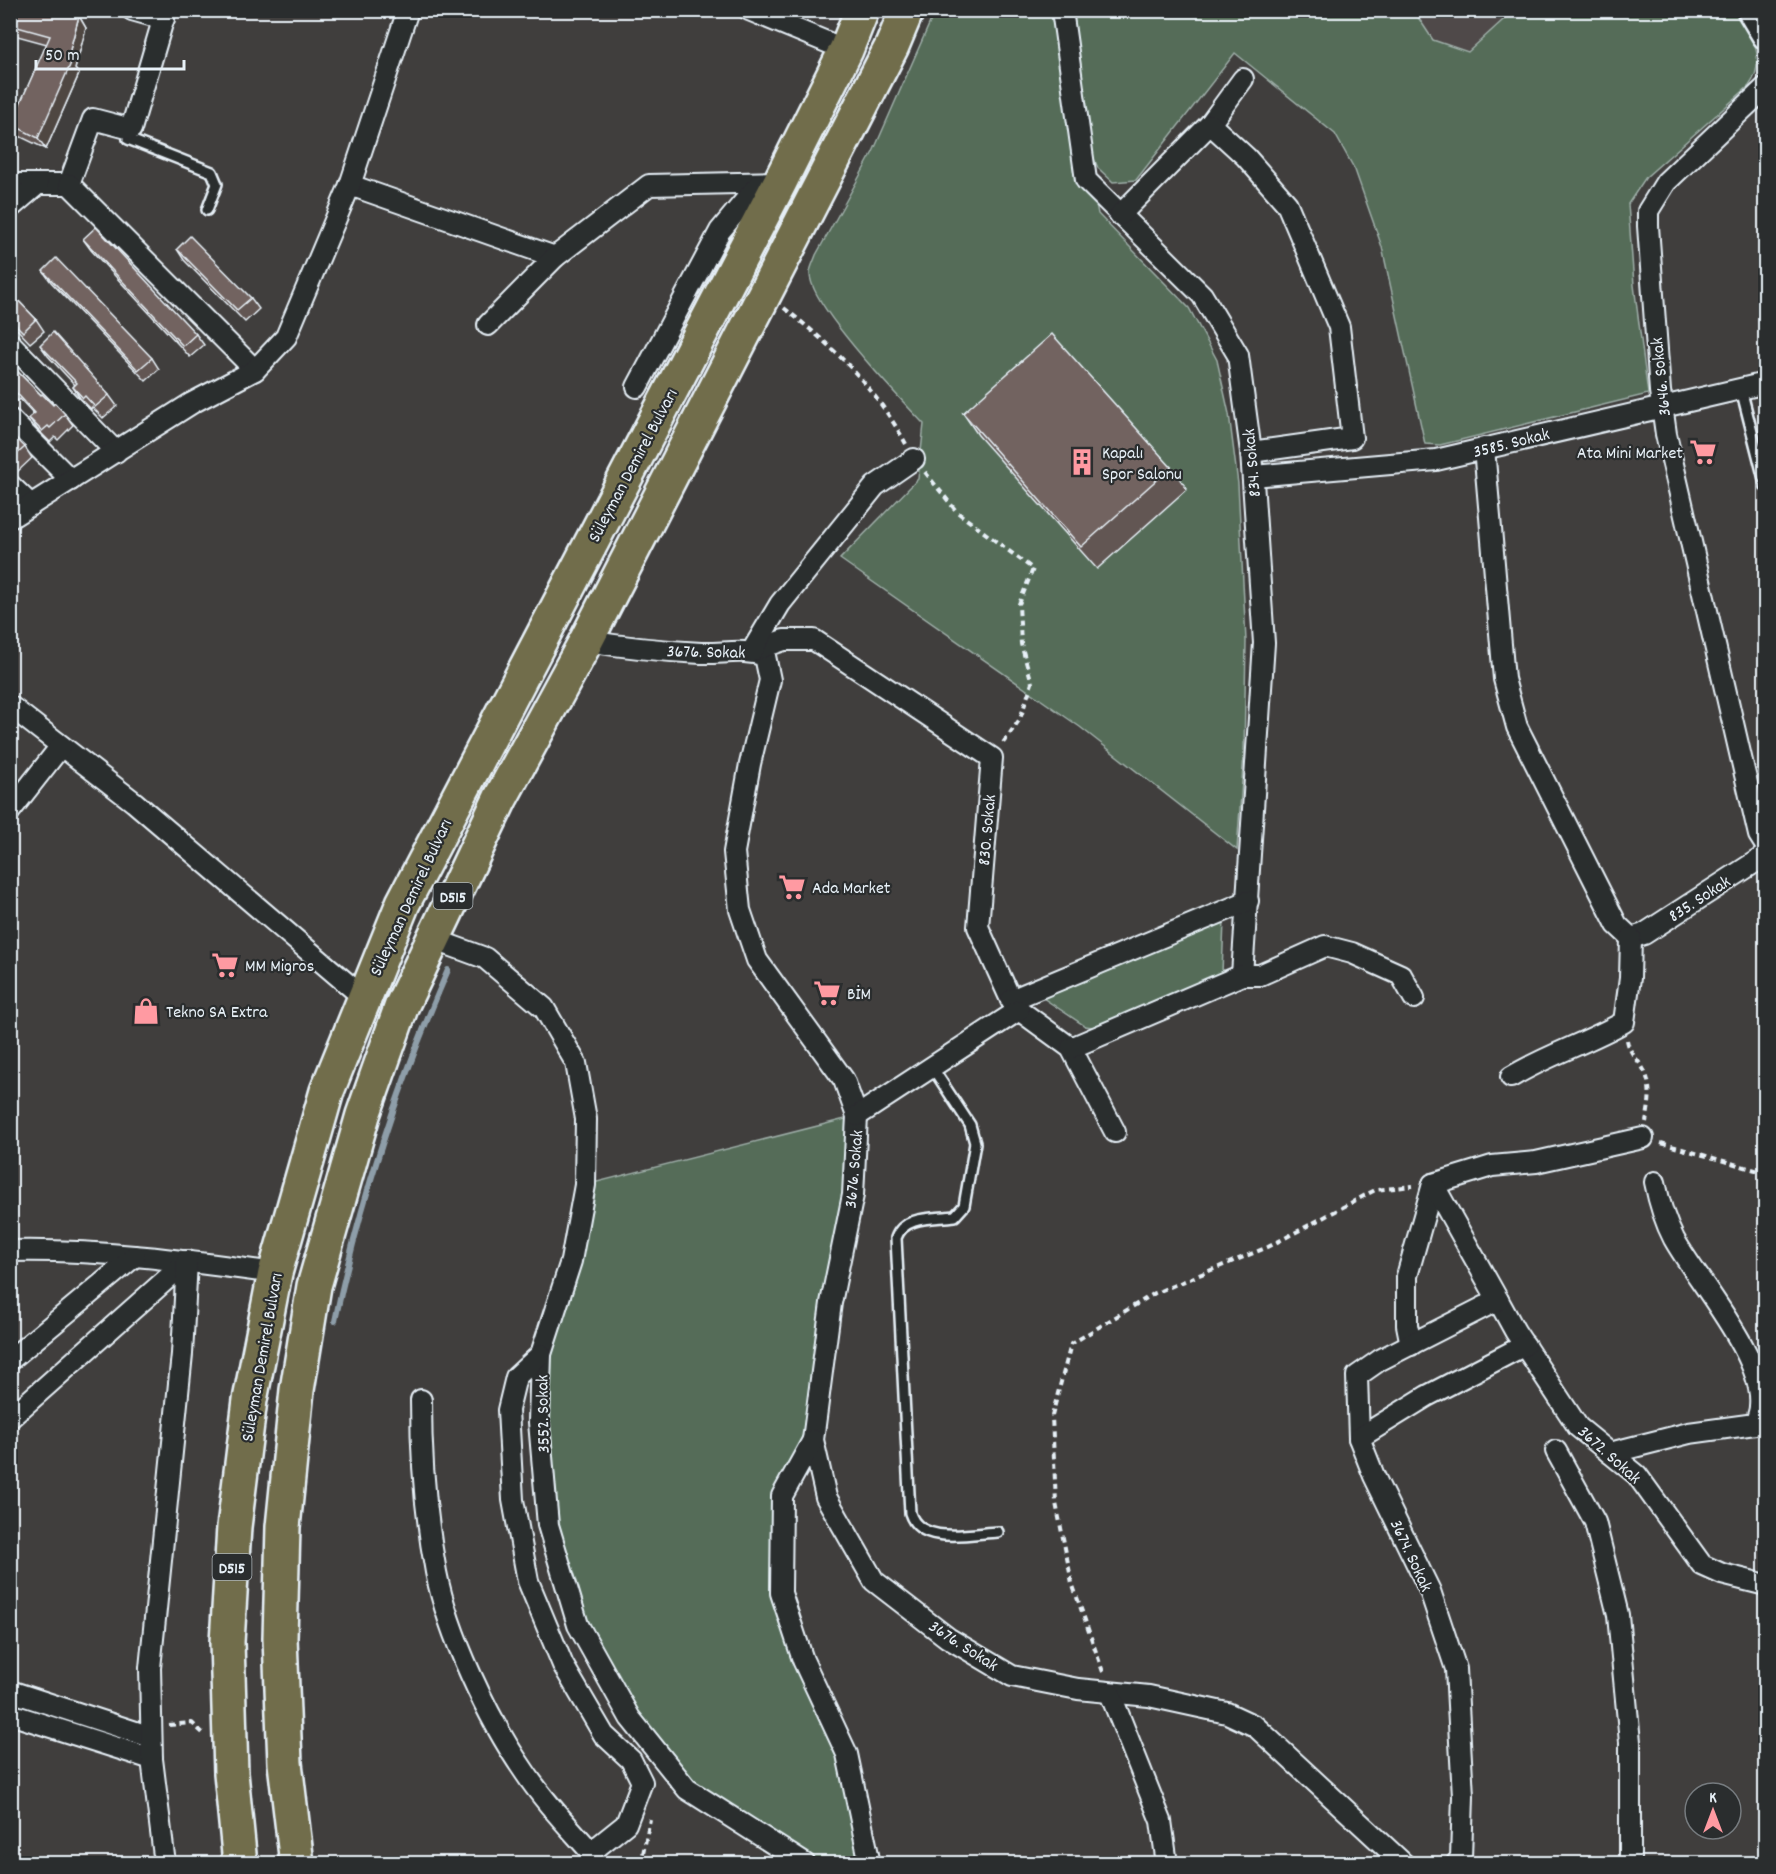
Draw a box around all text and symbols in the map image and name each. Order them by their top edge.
scale bar [36,33,184,71]
text: 50 m [45,44,80,69]
street label: 3646. Sokak [1646,336,1679,418]
street label: Süleyman Demirel Bulvarı [583,385,685,547]
street label: 3585. Sokak [1471,423,1553,466]
street label: 834. Sokak [1238,427,1269,498]
supermarket icon: Ata Mini Market [1688,437,1718,467]
place label: Kapalı Spor Salonu [1102,442,1182,488]
place label: Ata Mini Market [1577,442,1683,467]
building icon: Kapalı Spor Salonu [1067,447,1097,477]
street label: 3676. Sokak [666,640,746,667]
street label: 830. Sokak [973,794,1004,867]
street label: Süleyman Demirel Bulvarı [365,815,460,981]
street label: 835. Sokak [1664,871,1736,930]
supermarket icon: Ada Market [777,872,807,902]
place label: Ada Market [812,877,891,902]
road number: D515 [434,883,472,909]
supermarket icon: MM Migros [210,950,240,980]
place label: MM Migros [245,955,314,980]
supermarket icon: BİM [812,978,842,1008]
place label: BİM [847,983,871,1008]
shop icon: Tekno SA Extra [131,996,161,1026]
place label: Tekno SA Extra [166,1001,268,1026]
street label: 3676. Sokak [840,1129,871,1210]
street label: Süleyman Demirel Bulvarı [236,1271,291,1444]
street label: 3552. Sokak [531,1374,558,1454]
street label: 3672. Sokak [1571,1421,1646,1491]
street label: 3674. Sokak [1382,1516,1437,1596]
road number: D515 [212,1554,252,1580]
street label: 3676. Sokak [923,1615,1002,1679]
north arrow [1683,1781,1743,1841]
text: K [1709,1787,1717,1810]

